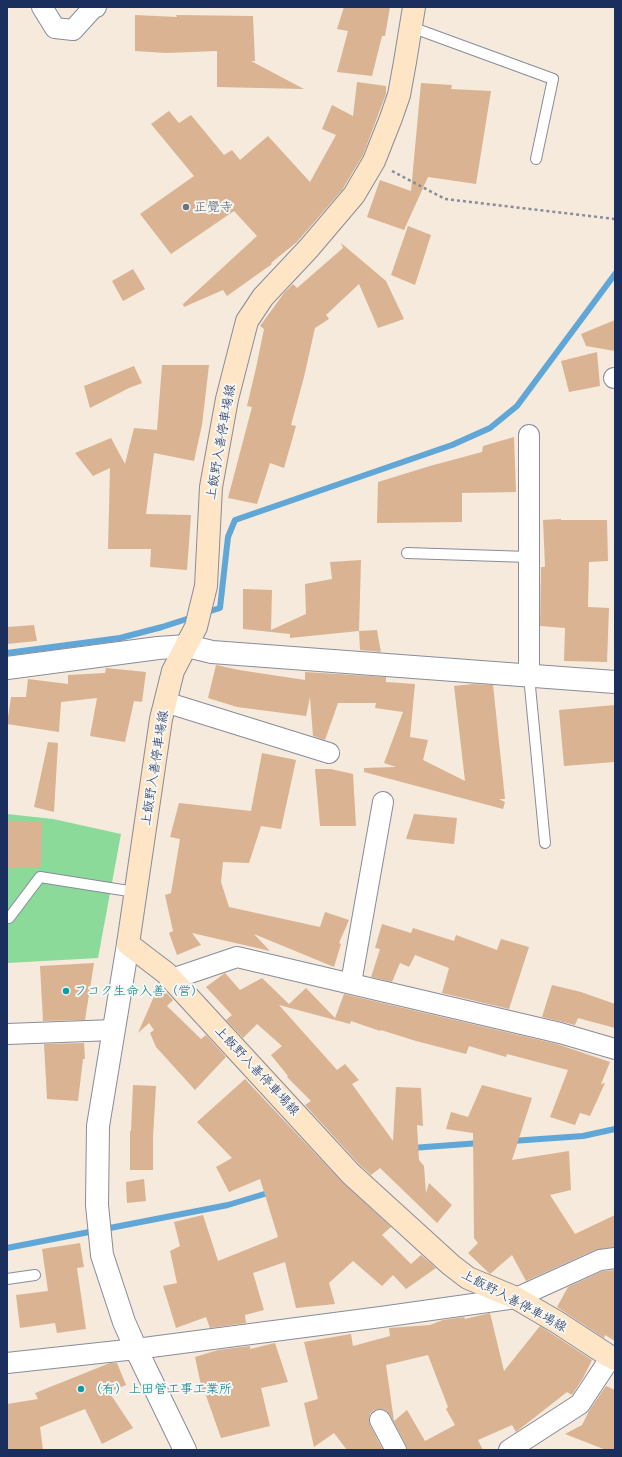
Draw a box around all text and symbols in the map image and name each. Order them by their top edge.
place label: 正覺寺 [194,199,233,215]
marker: 正覺寺 [181,202,191,212]
street label: 上飯野入善停車場線 [203,383,239,501]
street label: 上飯野入善停車場線 [138,709,172,827]
place label: フコク生命入善（営） [74,983,204,999]
marker: フコク生命入善（営） [61,986,71,996]
street label: 上飯野入善停車場線 [211,1023,303,1119]
street label: 上飯野入善停車場線 [459,1267,569,1335]
place label: （有）上田管工事工業所 [89,1381,232,1397]
marker: （有）上田管工事工業所 [76,1384,86,1394]

